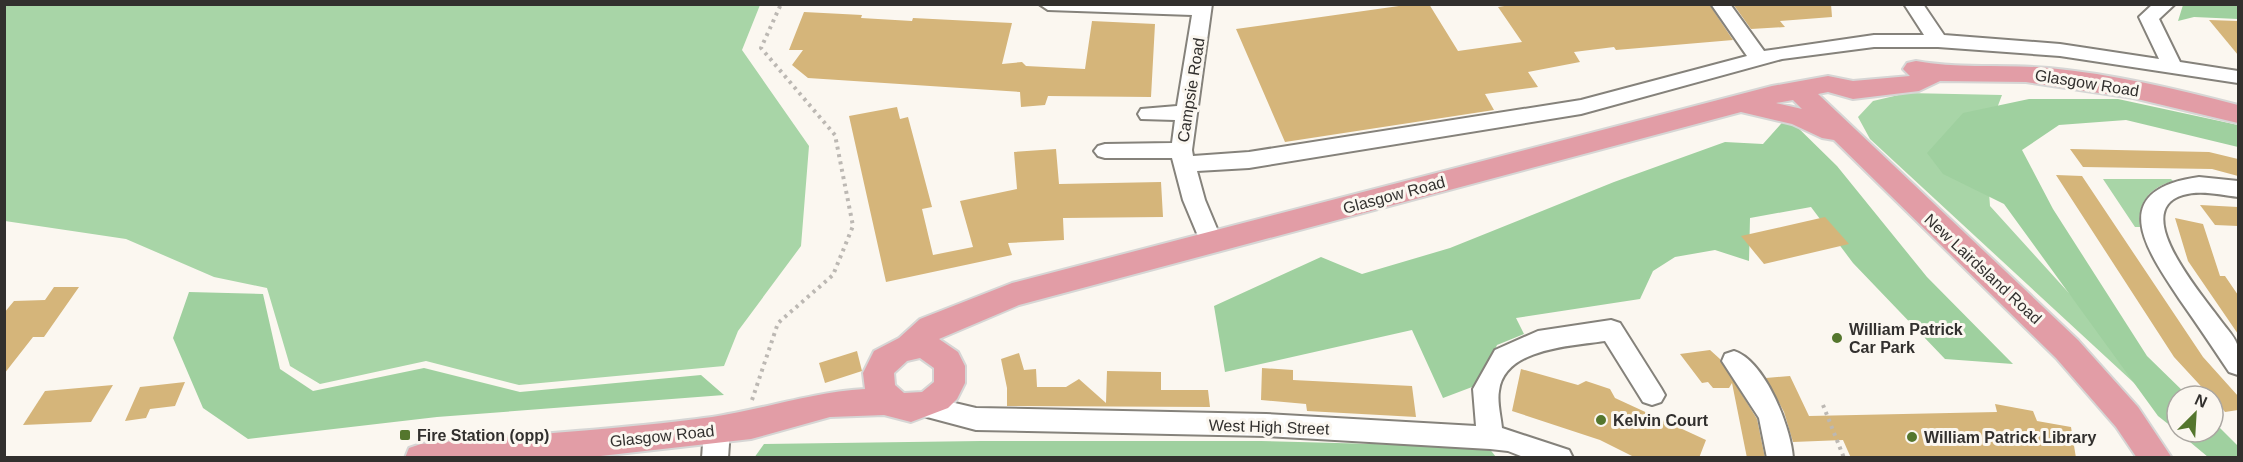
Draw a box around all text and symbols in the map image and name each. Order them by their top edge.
street label: Campsie Road [1174,36,1208,144]
street label: Glasgow Road [2034,66,2140,100]
street label: Glasgow Road [1341,173,1447,217]
street label: New Lairdsland Road [1921,211,2045,327]
place label: William Patrick Car Park [1849,321,1963,356]
marker: William Patrick Car Park [1830,331,1844,345]
north arrow [2165,384,2225,444]
text: N [2192,391,2210,411]
place label: Kelvin Court [1613,412,1709,429]
marker: Kelvin Court [1594,413,1608,427]
street label: West High Street [1208,416,1330,438]
street label: Glasgow Road [609,422,715,450]
place label: Fire Station (opp) [417,427,549,444]
marker: Fire Station (opp) [398,428,412,442]
place label: William Patrick Library [1924,429,2096,446]
marker: William Patrick Library [1905,430,1919,444]

